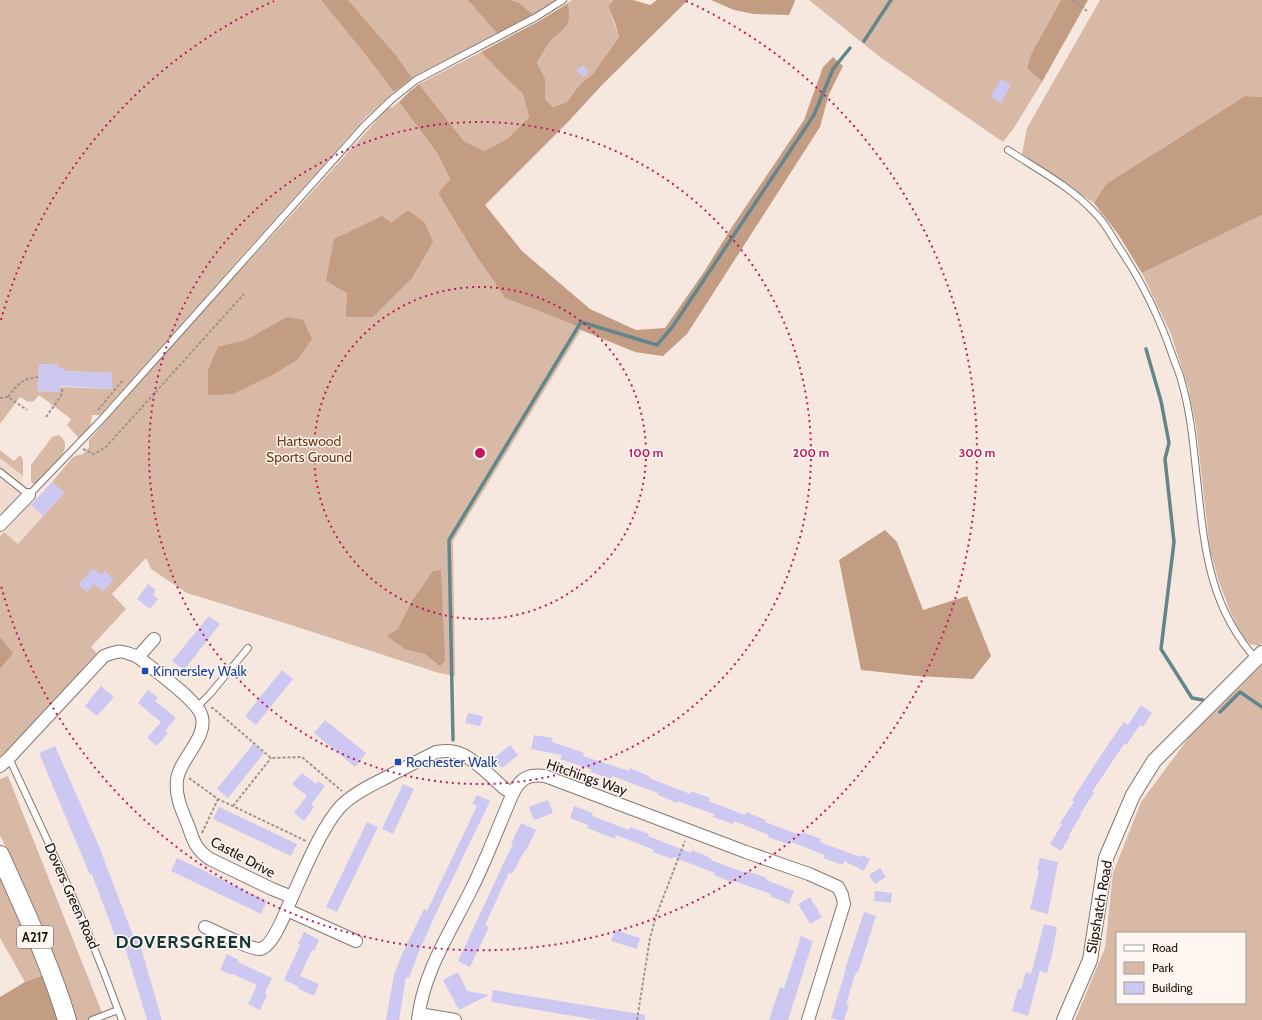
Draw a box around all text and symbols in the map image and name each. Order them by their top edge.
park label: Hartswood Sports Ground [266,432,352,466]
text: 100 m [629,445,663,460]
text: 200 m [793,445,829,460]
text: 300 m [959,445,995,460]
centre of rings [473,446,487,460]
place label: Kinnersley Walk [153,662,248,680]
marker: Kinnersley Walk [140,666,150,676]
place label: Rochester Walk [406,753,498,771]
street label: Hitchings Way [544,755,630,799]
marker: Rochester Walk [393,757,403,767]
street label: Castle Drive [208,832,278,882]
street label: Dovers Green Road [41,840,103,952]
street label: Slipshatch Road [1082,859,1116,955]
road number: A217 [17,926,53,948]
district label: DOVERSGREEN [116,931,252,953]
legend [1116,932,1246,1004]
text: Road [1152,940,1178,955]
text: Park [1152,960,1174,975]
text: Building [1152,980,1194,995]

